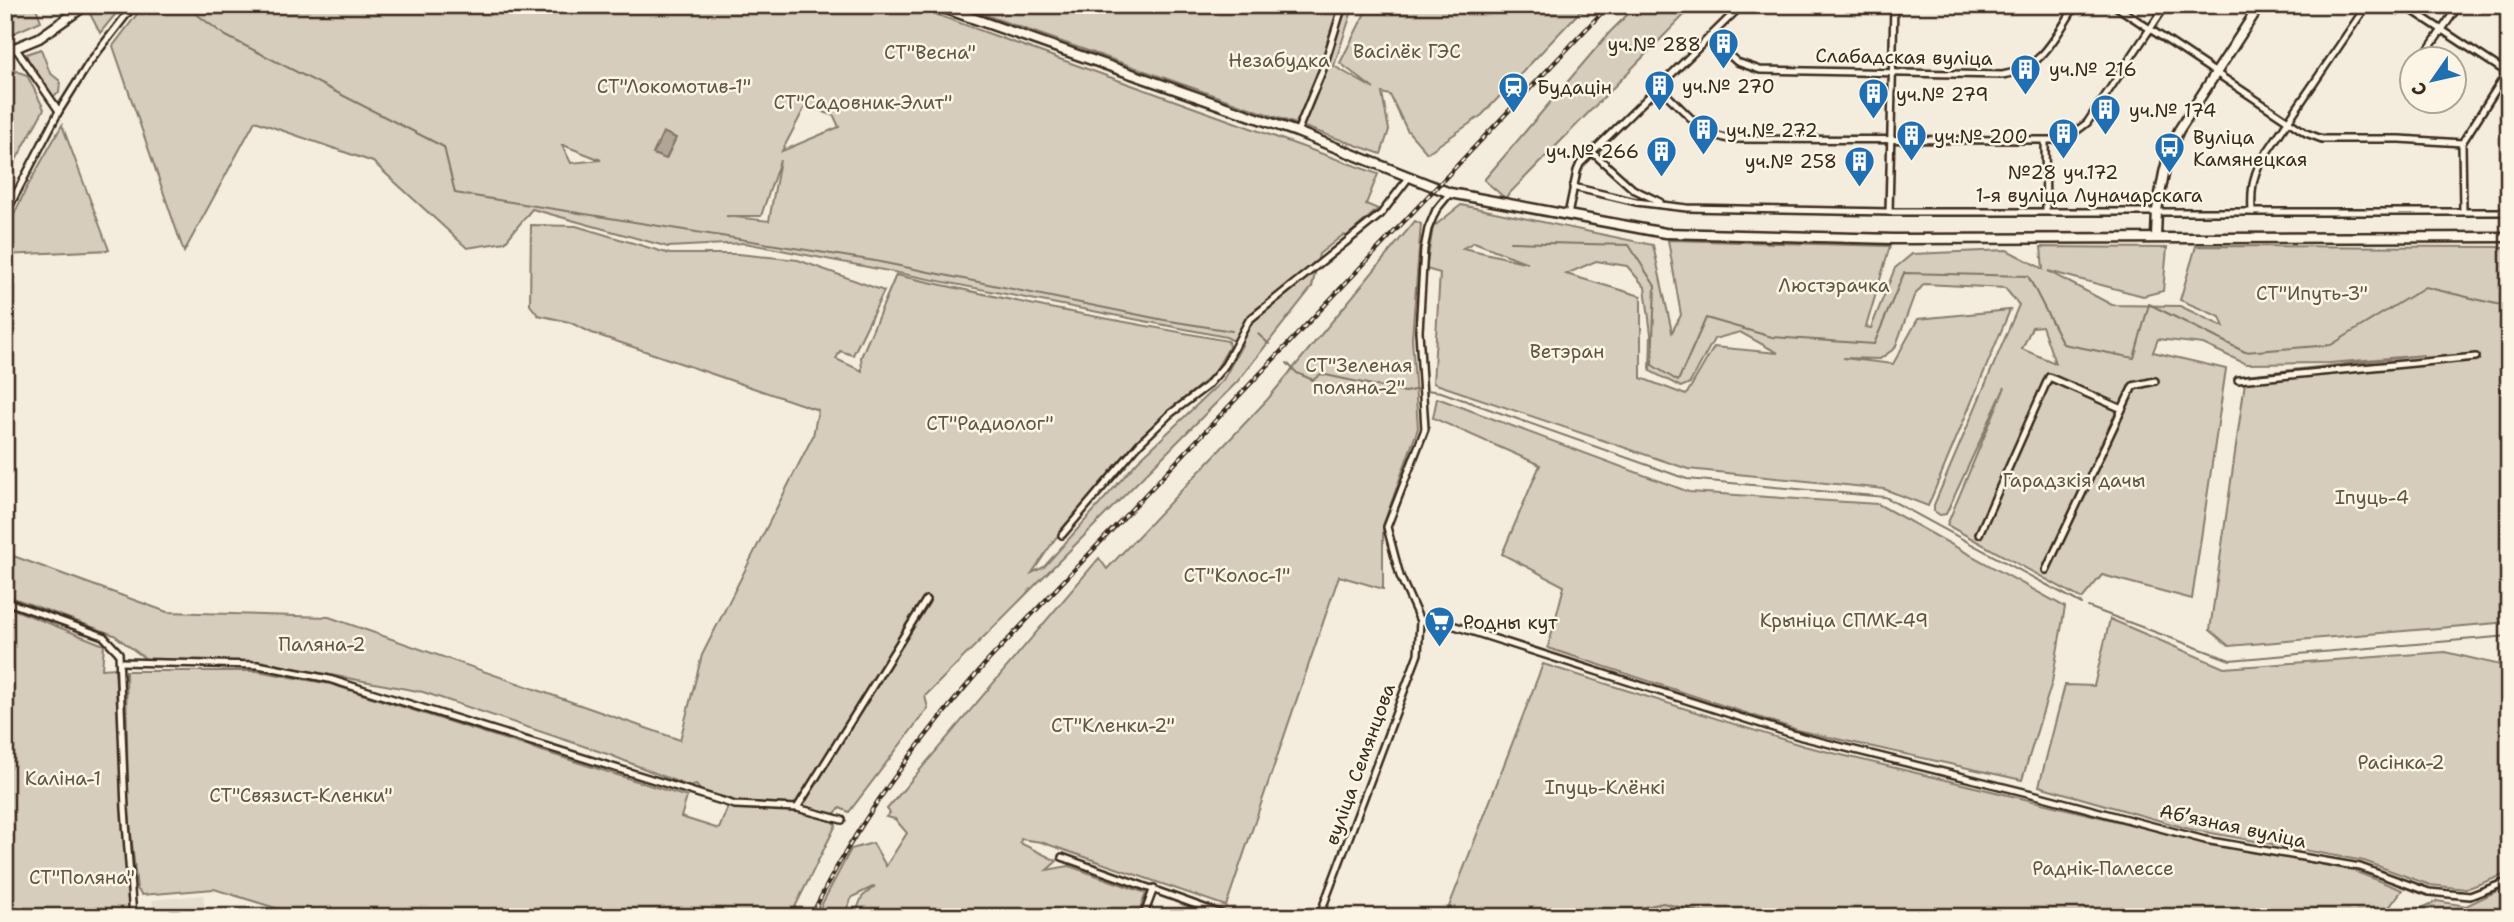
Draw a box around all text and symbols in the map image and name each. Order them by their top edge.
building icon: уч.№ 288 [1707,27,1741,71]
place label: уч.№ 288 [1607,32,1701,57]
park label: Васілёк ГЭС [1353,39,1461,64]
park label: СТ"Весна" [884,40,976,65]
street label: Слабадская вуліца [1815,43,1993,71]
north arrow [2398,46,2468,116]
park label: Незабудка [1228,48,1330,73]
building icon: уч.№ 216 [2009,52,2043,96]
place label: уч.№ 216 [2049,57,2137,82]
building icon: уч.№ 270 [1642,69,1676,113]
station icon: Будацін [1497,70,1531,114]
park label: СТ"Локомотив-1" [597,74,751,99]
place label: уч.№ 270 [1682,74,1775,99]
place label: Будацін [1537,75,1612,100]
building icon: уч.№ 279 [1856,77,1890,121]
text: С [2406,77,2433,101]
place label: уч.№ 279 [1896,82,1989,107]
park label: СТ"Садовник-Элит" [773,90,953,115]
building icon: уч.№ 174 [2089,93,2123,137]
place label: уч.№ 174 [2129,98,2216,123]
building icon: уч.№ 272 [1686,113,1720,157]
building icon: №28 уч.172 [2046,116,2080,160]
place label: уч.№ 272 [1726,118,1818,143]
building icon: уч.№ 200 [1894,119,1928,163]
place label: уч.№ 200 [1934,124,2028,149]
place label: Вуліца Камянецкая [2193,125,2307,172]
bus stop icon: Вуліца Камянецкая [2153,131,2187,175]
building icon: уч.№ 266 [1645,134,1679,178]
place label: уч.№ 266 [1546,139,1639,164]
building icon: уч.№ 258 [1843,144,1877,188]
place label: уч.№ 258 [1745,149,1837,174]
place label: №28 уч.172 [2008,160,2118,185]
street label: 1-я вуліца Луначарскага [1975,183,2203,208]
park label: Люстэрачка [1778,273,1890,298]
park label: СТ"Ипуть-3" [2256,281,2368,306]
park label: Ветэран [1530,339,1604,364]
park label: СТ"Зеленая поляна-2" [1305,353,1413,400]
park label: СТ"Радиолог" [926,411,1054,436]
park label: Гарадзкія дачы [2003,468,2145,493]
park label: Іпуць-4 [2335,485,2409,510]
park label: СТ"Колос-1" [1184,563,1290,588]
supermarket icon: Родны кут [1423,605,1457,649]
park label: Крыніца СПМК-49 [1760,608,1928,633]
place label: Родны кут [1463,610,1558,635]
park label: Паляна-2 [279,632,365,657]
street label: вуліца Семянцова [1319,680,1401,848]
park label: СТ"Кленки-2" [1051,713,1175,738]
park label: Расінка-2 [2357,750,2445,775]
park label: Каліна-1 [25,766,101,791]
park label: Іпуць-Клёнкі [1545,775,1665,800]
park label: СТ"Связист-Кленки" [209,783,393,808]
street label: Абʼязная вуліца [2157,798,2309,854]
park label: Раднік-Палессе [2032,856,2174,881]
park label: СТ"Поляна" [29,865,135,890]

